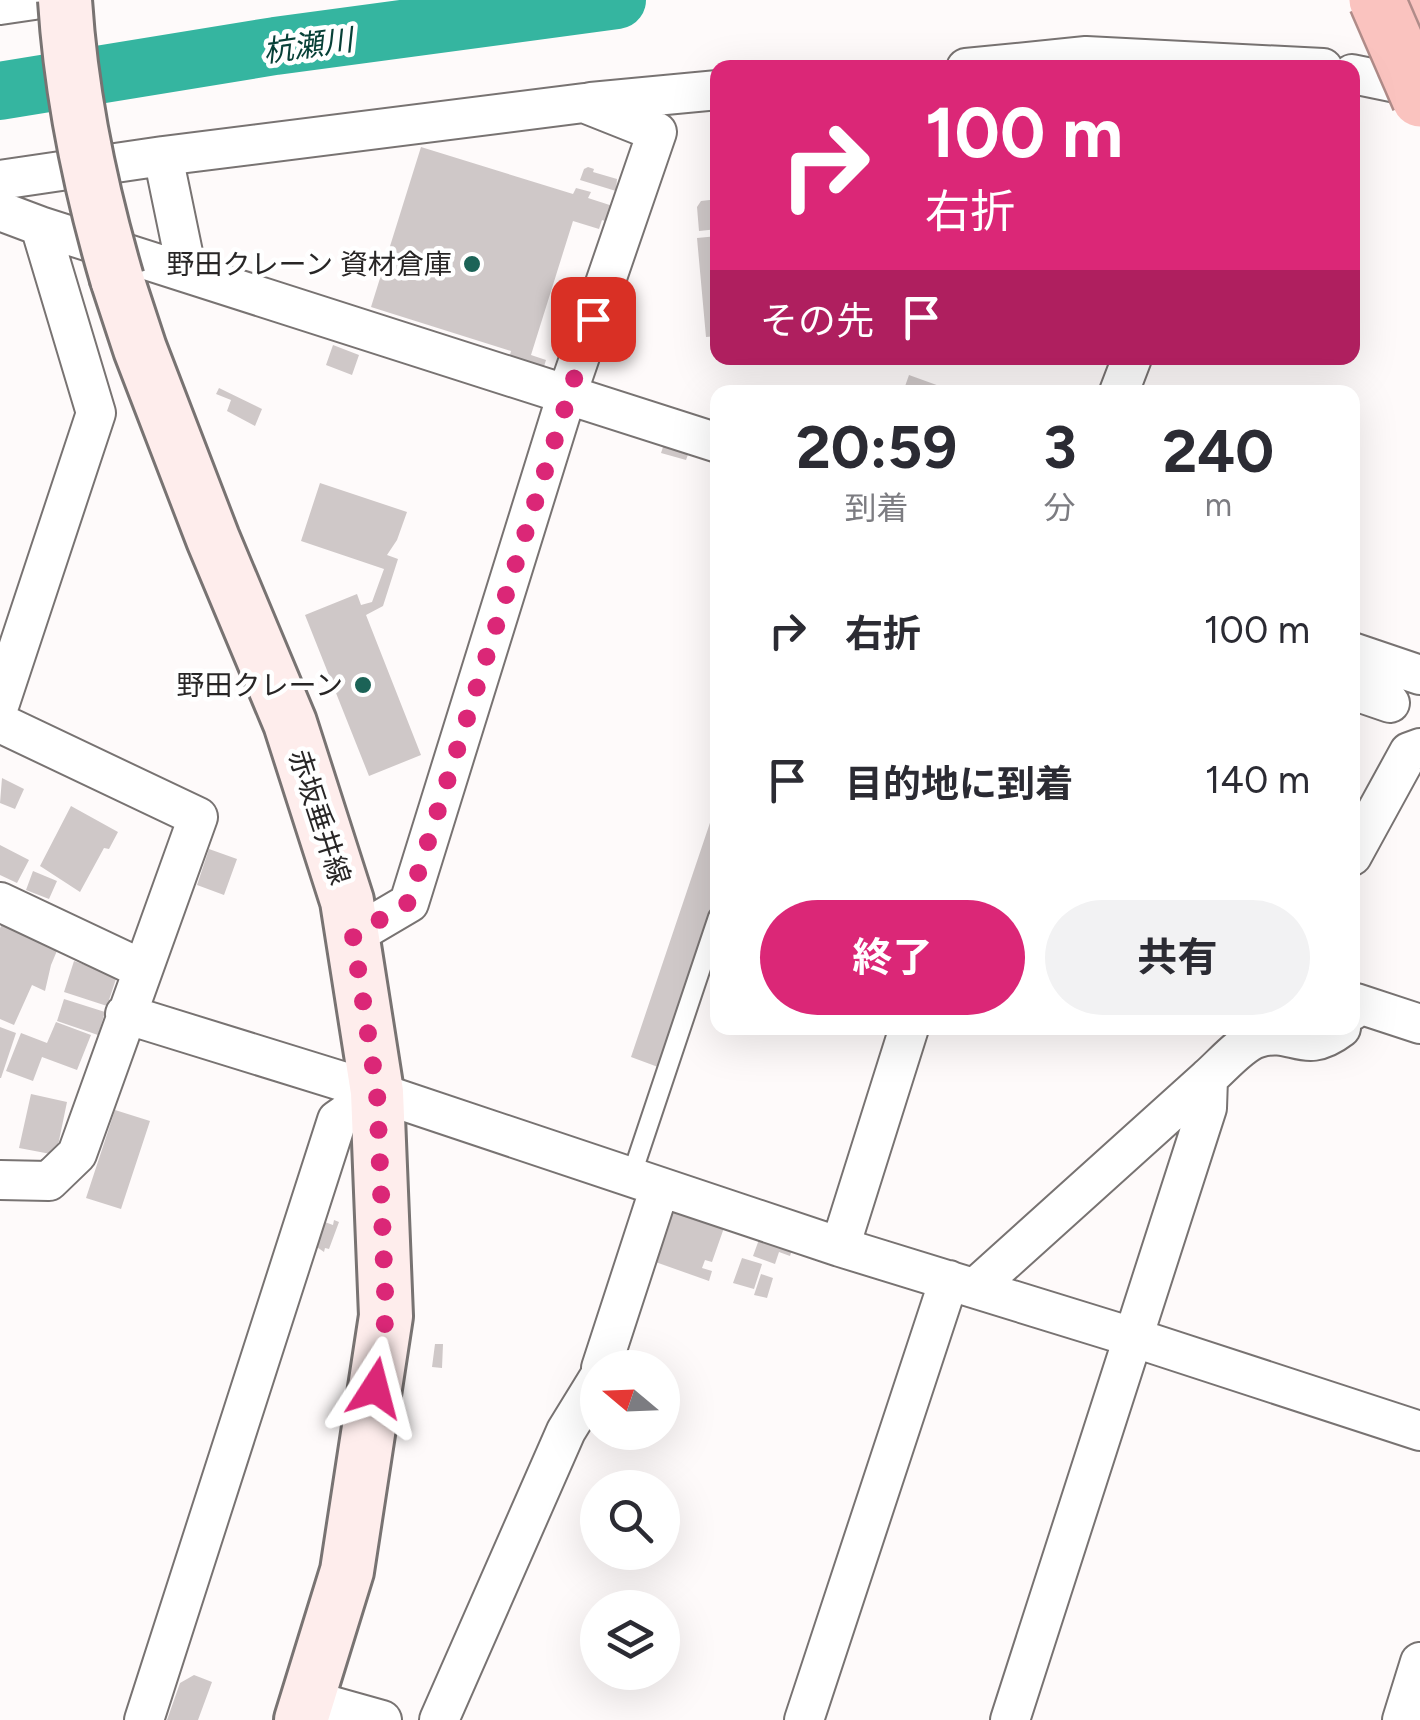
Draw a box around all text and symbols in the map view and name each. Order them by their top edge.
water label: 杭瀬川 [261,21,358,70]
text: 100 m [925,90,1123,175]
icon: right [760,100,890,230]
text: 右折 [925,184,1015,238]
place label: 野田クレーン 資材倉庫 [166,247,452,281]
marker: 野田クレーン 資材倉庫 [461,253,483,275]
pin [551,277,636,362]
icon: arrive [894,290,949,345]
icon: arrive [566,292,621,347]
text: その先 [760,298,874,344]
text: 20:59 [796,411,957,483]
text: 3 [1043,411,1077,483]
text: 240 [1162,415,1274,487]
text: m [1205,486,1232,524]
text: 到着 [845,489,909,527]
text: 分 [1044,489,1076,527]
icon: right [760,603,815,658]
text: 100 m [1204,607,1310,653]
text: 右折 [845,611,921,657]
place label: 野田クレーン [176,668,343,702]
marker: 野田クレーン [352,674,374,696]
street label: 赤坂垂井線 [282,745,358,889]
icon: arrive [760,753,815,808]
text: 140 m [1205,757,1310,803]
text: 目的地に到着 [845,761,1073,807]
button: 終了 [760,900,1025,1015]
button: 共有 [1045,900,1310,1015]
position arrow [323,1336,427,1440]
north arrow [580,1350,680,1450]
map controls [580,1350,680,1690]
button: search [580,1470,680,1570]
button: layers [580,1590,680,1690]

